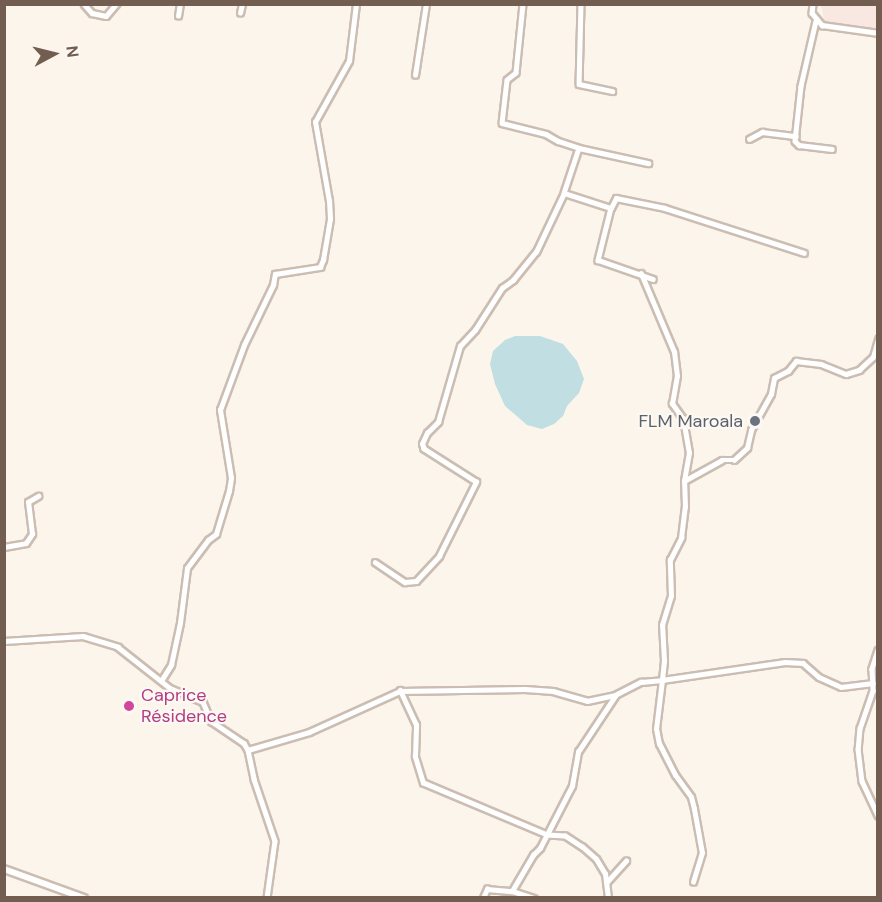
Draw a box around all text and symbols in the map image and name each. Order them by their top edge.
north arrow [24,24,84,84]
text: N [61,45,83,59]
place label: FLM Maroala [638,410,743,432]
marker: FLM Maroala [748,414,762,428]
place label: Caprice Résidence [141,685,227,728]
marker: Caprice Résidence [122,699,136,713]

